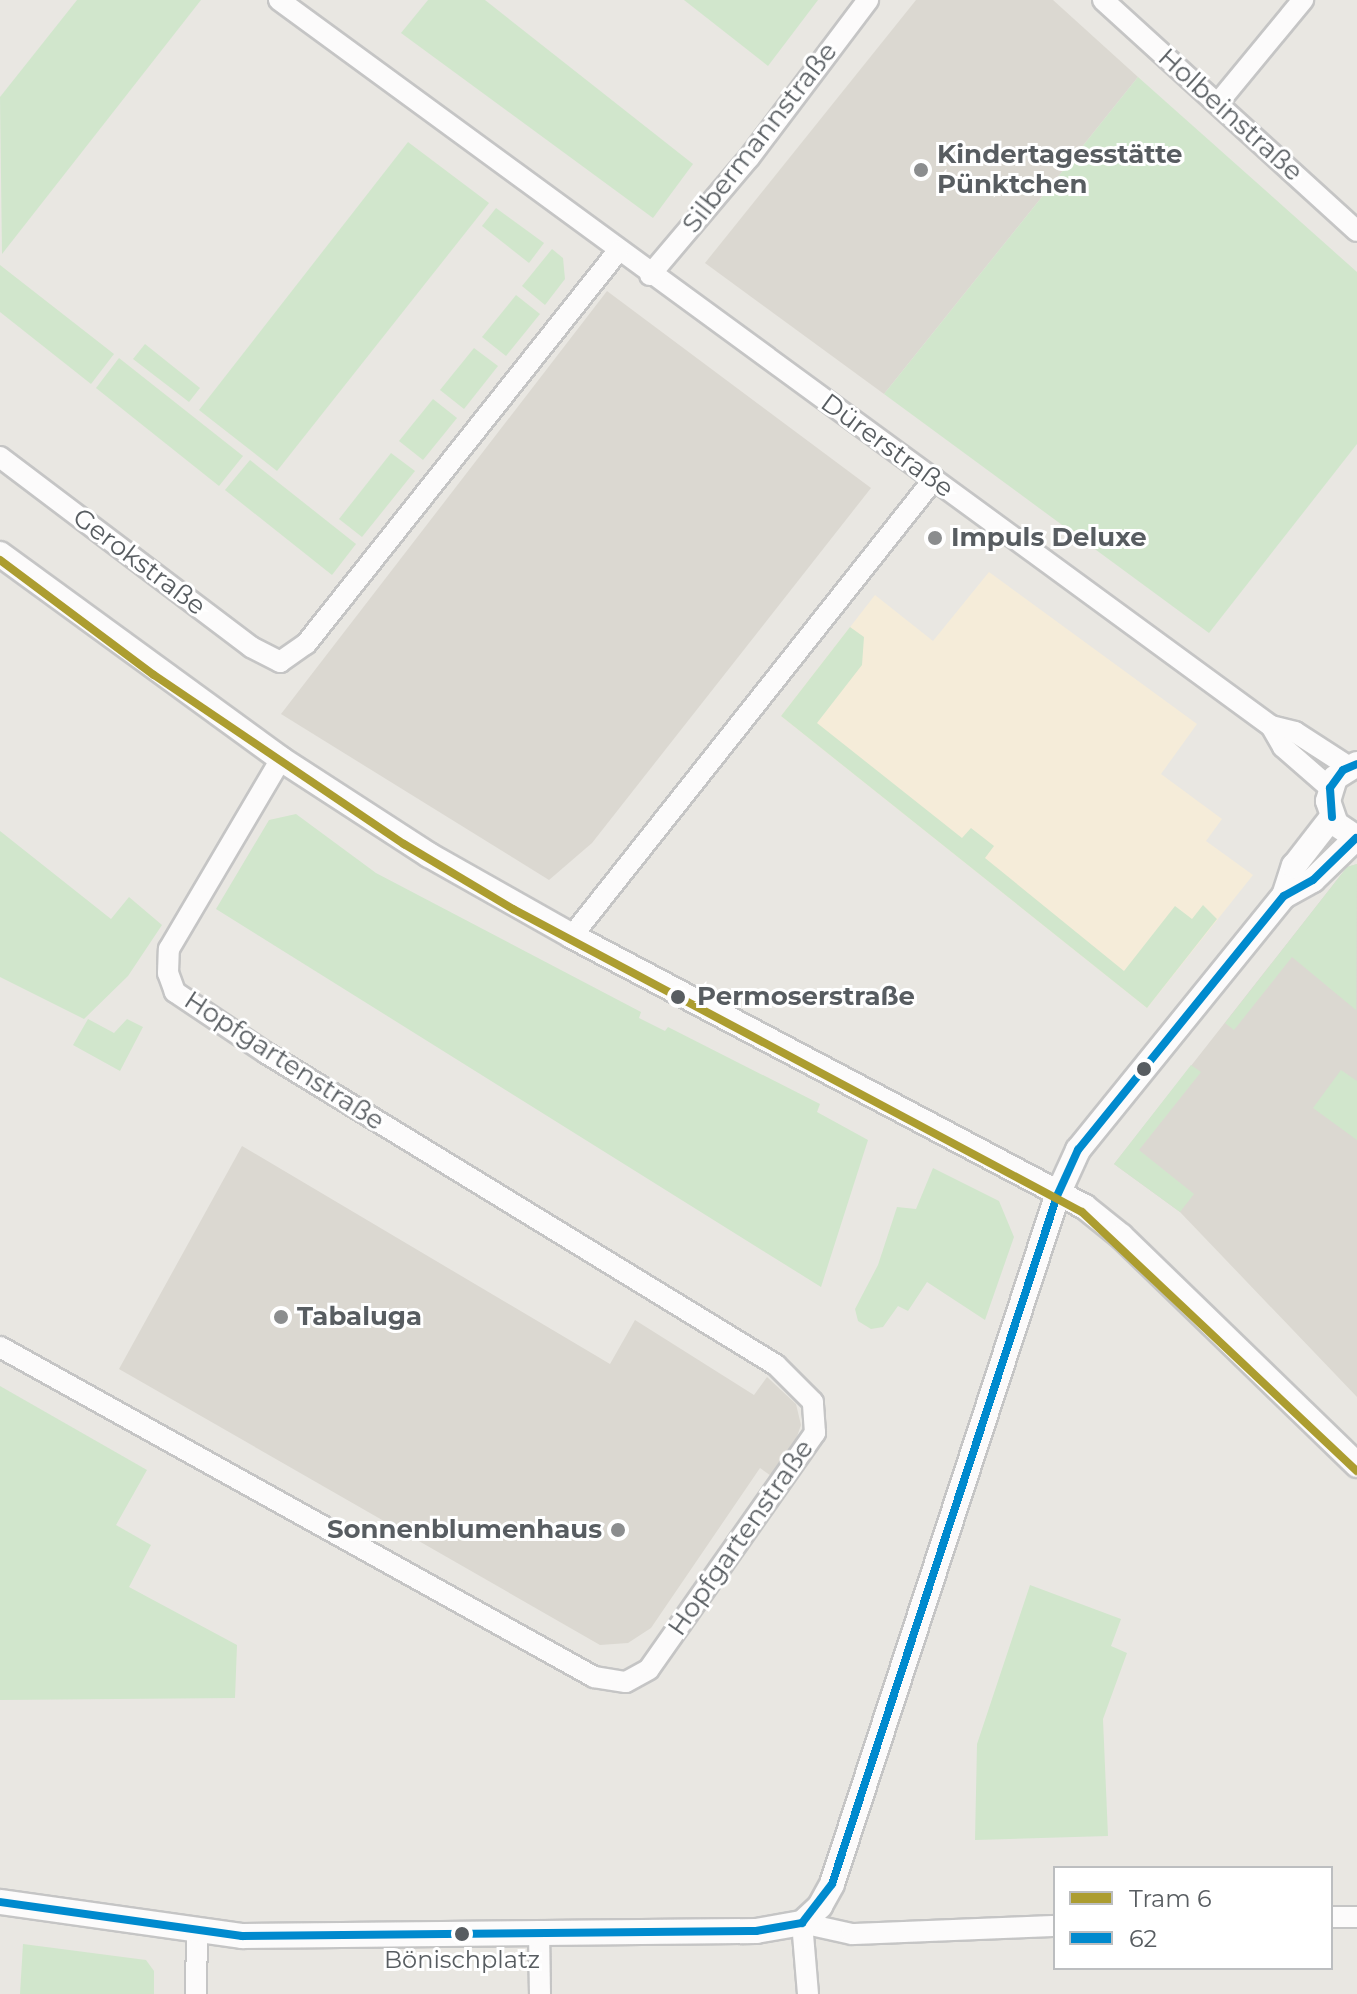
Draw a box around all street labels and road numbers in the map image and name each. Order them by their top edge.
street label: Silbermannstraße [676,37,844,239]
street label: Holbeinstraße [1151,42,1309,188]
street label: Dürerstraße [815,387,959,505]
street label: Gerokstraße [66,502,212,622]
street label: Hopfgartenstraße [178,985,390,1137]
street label: Hopfgartenstraße [662,1434,820,1642]

